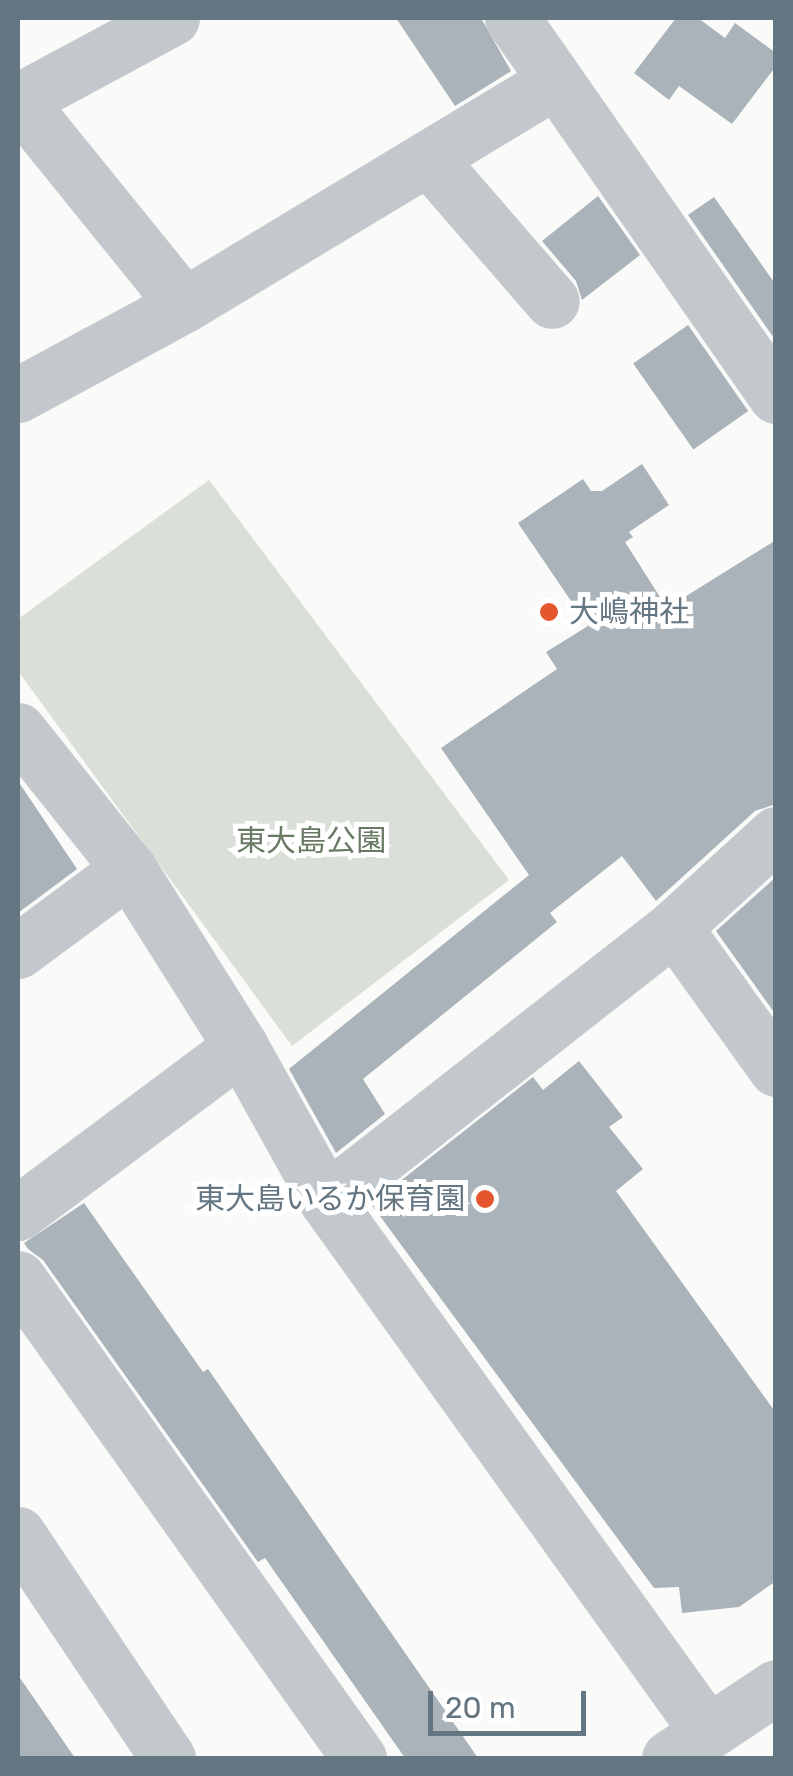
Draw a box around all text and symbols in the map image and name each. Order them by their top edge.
place label: 大嶋神社 [569,594,689,630]
marker: 大嶋神社 [538,601,560,623]
park label: 東大島公園 [236,823,386,859]
place label: 東大島いるか保育園 [195,1181,465,1217]
marker: 東大島いるか保育園 [474,1188,496,1210]
scale bar [433,1671,590,1733]
text: 20 m [445,1690,516,1726]

